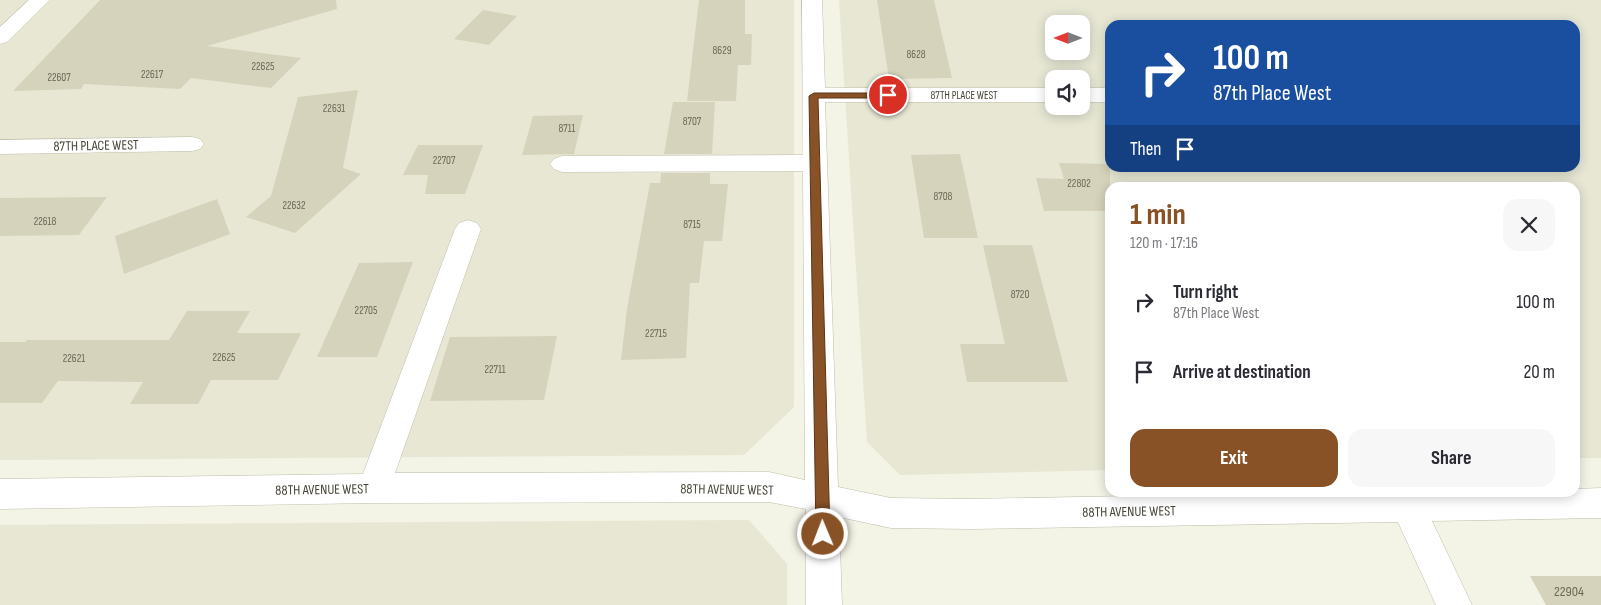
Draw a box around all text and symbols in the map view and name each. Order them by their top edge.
north arrow [1045,15,1090,60]
map controls [1045,15,1090,115]
text: 100 m [1213,37,1289,80]
icon: right [1130,40,1195,105]
house number: 8629 [712,44,732,57]
house number: 8628 [906,48,926,61]
house number: 22625 [252,60,274,73]
house number: 22617 [141,68,164,81]
button: sound [1045,70,1090,115]
house number: 22607 [47,71,71,84]
pin [867,74,909,116]
text: 87th Place West [1213,80,1331,107]
icon: arrive [874,81,902,109]
street label: 87TH PLACE WEST [930,89,998,102]
house number: 22631 [323,102,345,115]
house number: 8707 [683,115,702,128]
house number: 8711 [559,122,576,135]
icon: arrive [1171,135,1199,163]
street label: 87TH PLACE WEST [53,136,139,155]
text: Then [1130,138,1161,161]
house number: 22707 [433,154,456,167]
house number: 22802 [1067,177,1091,190]
house number: 8708 [934,190,953,203]
text: 1 min [1130,197,1186,233]
house number: 22632 [282,199,306,212]
button: close [1503,199,1555,251]
house number: 22618 [34,215,56,228]
house number: 8715 [683,218,701,231]
text: 120 m · 17:16 [1130,234,1198,253]
text: Turn right [1173,281,1238,304]
house number: 8720 [1011,288,1029,301]
icon: right [1130,288,1158,316]
text: 100 m [1516,291,1555,314]
house number: 22705 [355,304,377,317]
text: 87th Place West [1173,304,1259,323]
house number: 22715 [645,327,667,340]
house number: 22625 [213,351,235,364]
house number: 22621 [63,352,85,365]
icon: arrive [1130,358,1158,386]
text: Arrive at destination [1173,361,1311,384]
text: 20 m [1523,361,1555,384]
house number: 22711 [484,363,506,376]
button: Exit [1130,429,1338,487]
button: Share [1348,429,1555,487]
street label: 88TH AVENUE WEST [275,480,369,499]
street label: 88TH AVENUE WEST [680,480,774,499]
street label: 88TH AVENUE WEST [1082,502,1176,521]
position arrow [796,507,848,559]
house number: 22904 [1554,583,1584,600]

